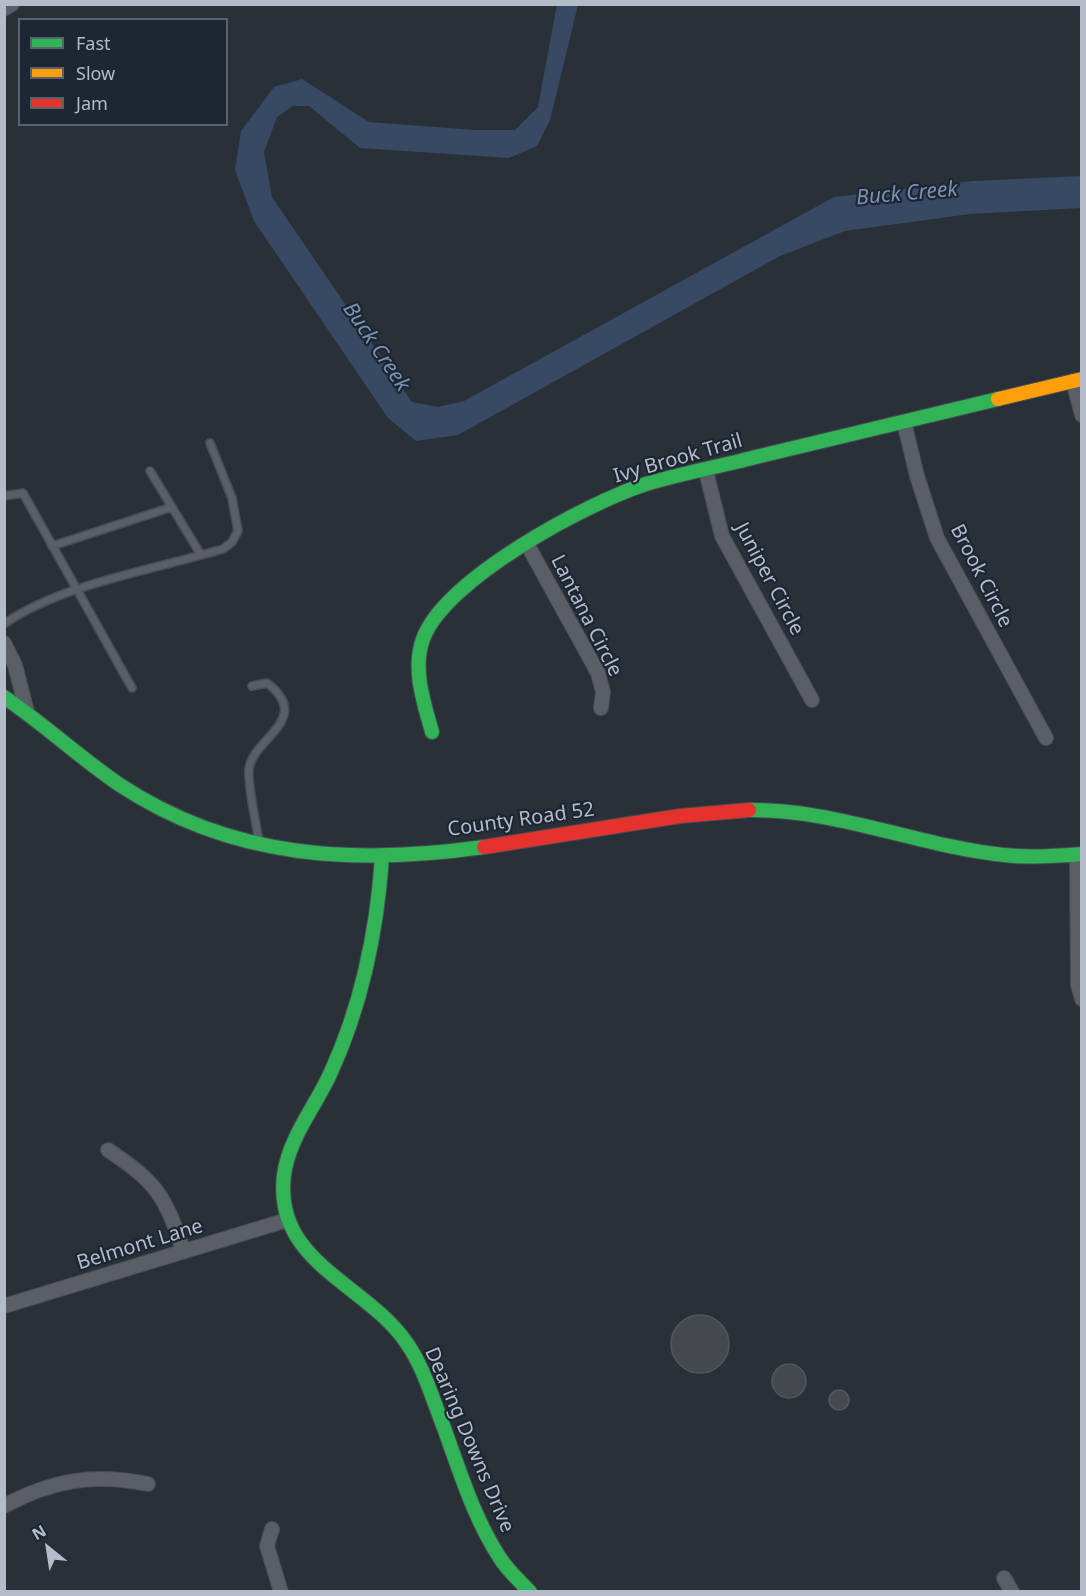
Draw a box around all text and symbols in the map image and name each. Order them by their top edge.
legend [18,18,228,126]
text: Fast [76,31,111,55]
text: Slow [76,61,115,85]
text: Jam [76,91,108,115]
water label: Buck Creek [855,177,959,211]
water label: Buck Creek [337,298,415,396]
street label: Ivy Brook Trail [611,429,745,489]
street label: Juniper Circle [729,519,809,639]
street label: Brook Circle [945,520,1017,632]
street label: Lantana Circle [545,551,627,681]
street label: County Road 52 [446,798,596,842]
street label: Belmont Lane [74,1214,206,1276]
street label: Dearing Downs Drive [419,1344,519,1536]
north arrow [18,1518,78,1578]
text: N [28,1520,50,1545]

